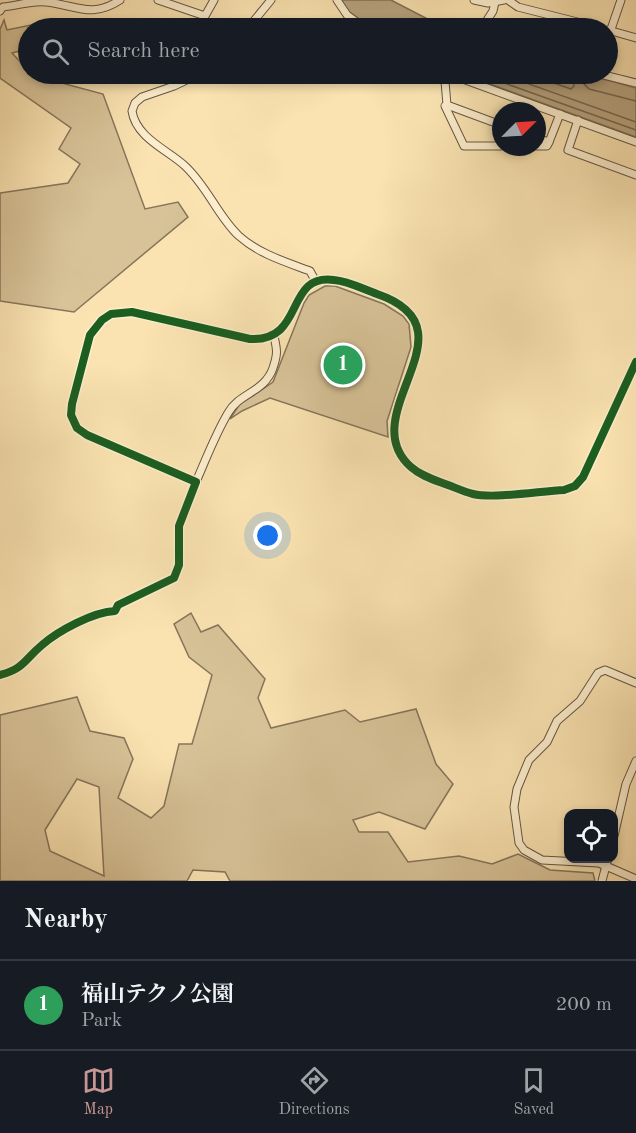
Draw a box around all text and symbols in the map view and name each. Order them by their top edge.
search box [18,18,618,84]
icon: search [39,35,72,68]
text: Search here [87,40,200,62]
north arrow [492,102,546,156]
pin: 1 [324,342,362,388]
your location [253,521,282,550]
map controls [564,809,618,863]
button: locate [564,809,618,863]
text: Nearby [24,907,108,933]
text: 福山テクノ公園 [81,984,234,1006]
text: 1 [38,995,49,1015]
text: 200 m [556,995,612,1015]
text: Park [81,1011,122,1031]
tab: Map [82,1064,115,1120]
tab: Directions [279,1064,350,1120]
tab: Saved [513,1064,554,1120]

